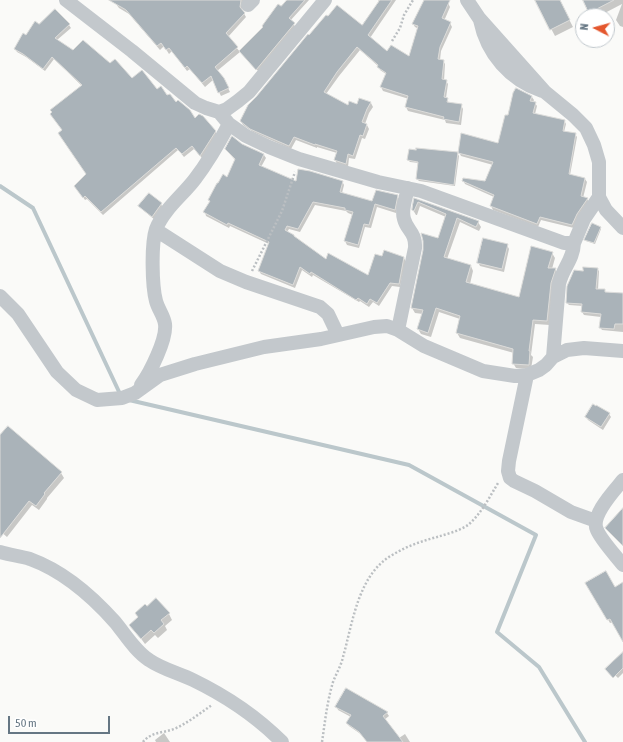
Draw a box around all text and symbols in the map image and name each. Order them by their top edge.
north arrow [575,8,615,48]
text: N [578,23,590,31]
scale bar [10,708,112,734]
text: 50 m [15,716,37,730]

